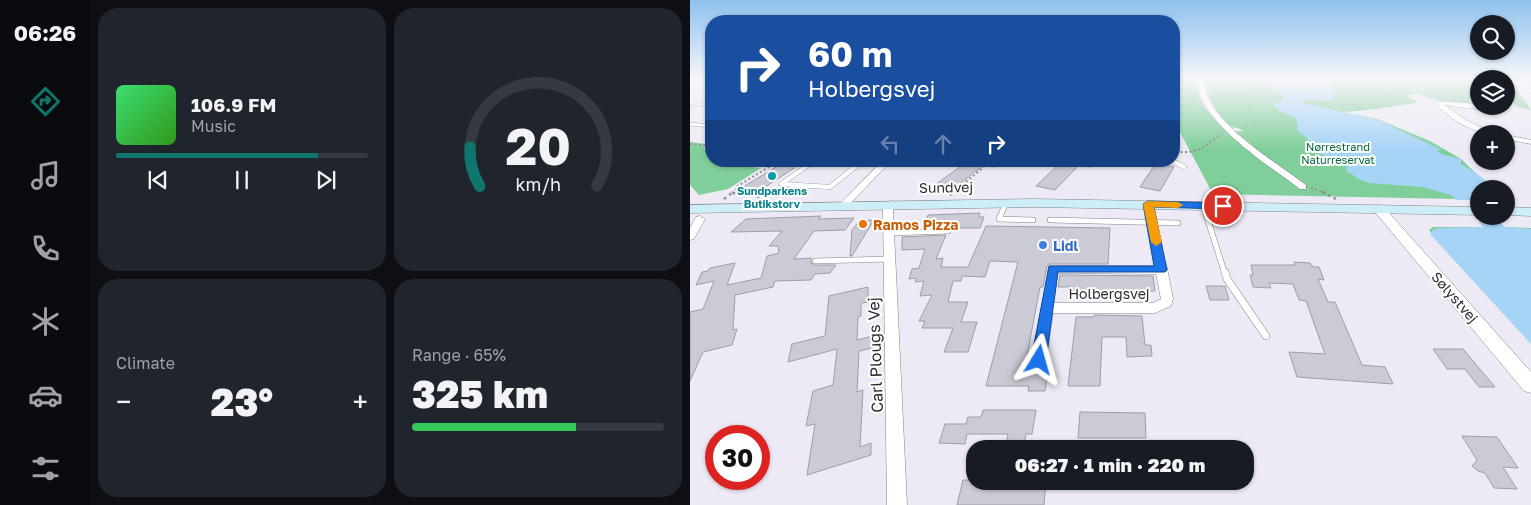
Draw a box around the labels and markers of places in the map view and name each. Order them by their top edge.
marker: Sundparkens Butikstorv [766,170,778,182]
place label: Sundparkens Butikstorv [737,184,807,210]
pin [1202,185,1244,227]
place label: Ramos Pizza [873,216,958,233]
marker: Ramos Pizza [857,218,869,230]
place label: Lidl [1053,237,1078,254]
marker: Lidl [1037,239,1049,251]

